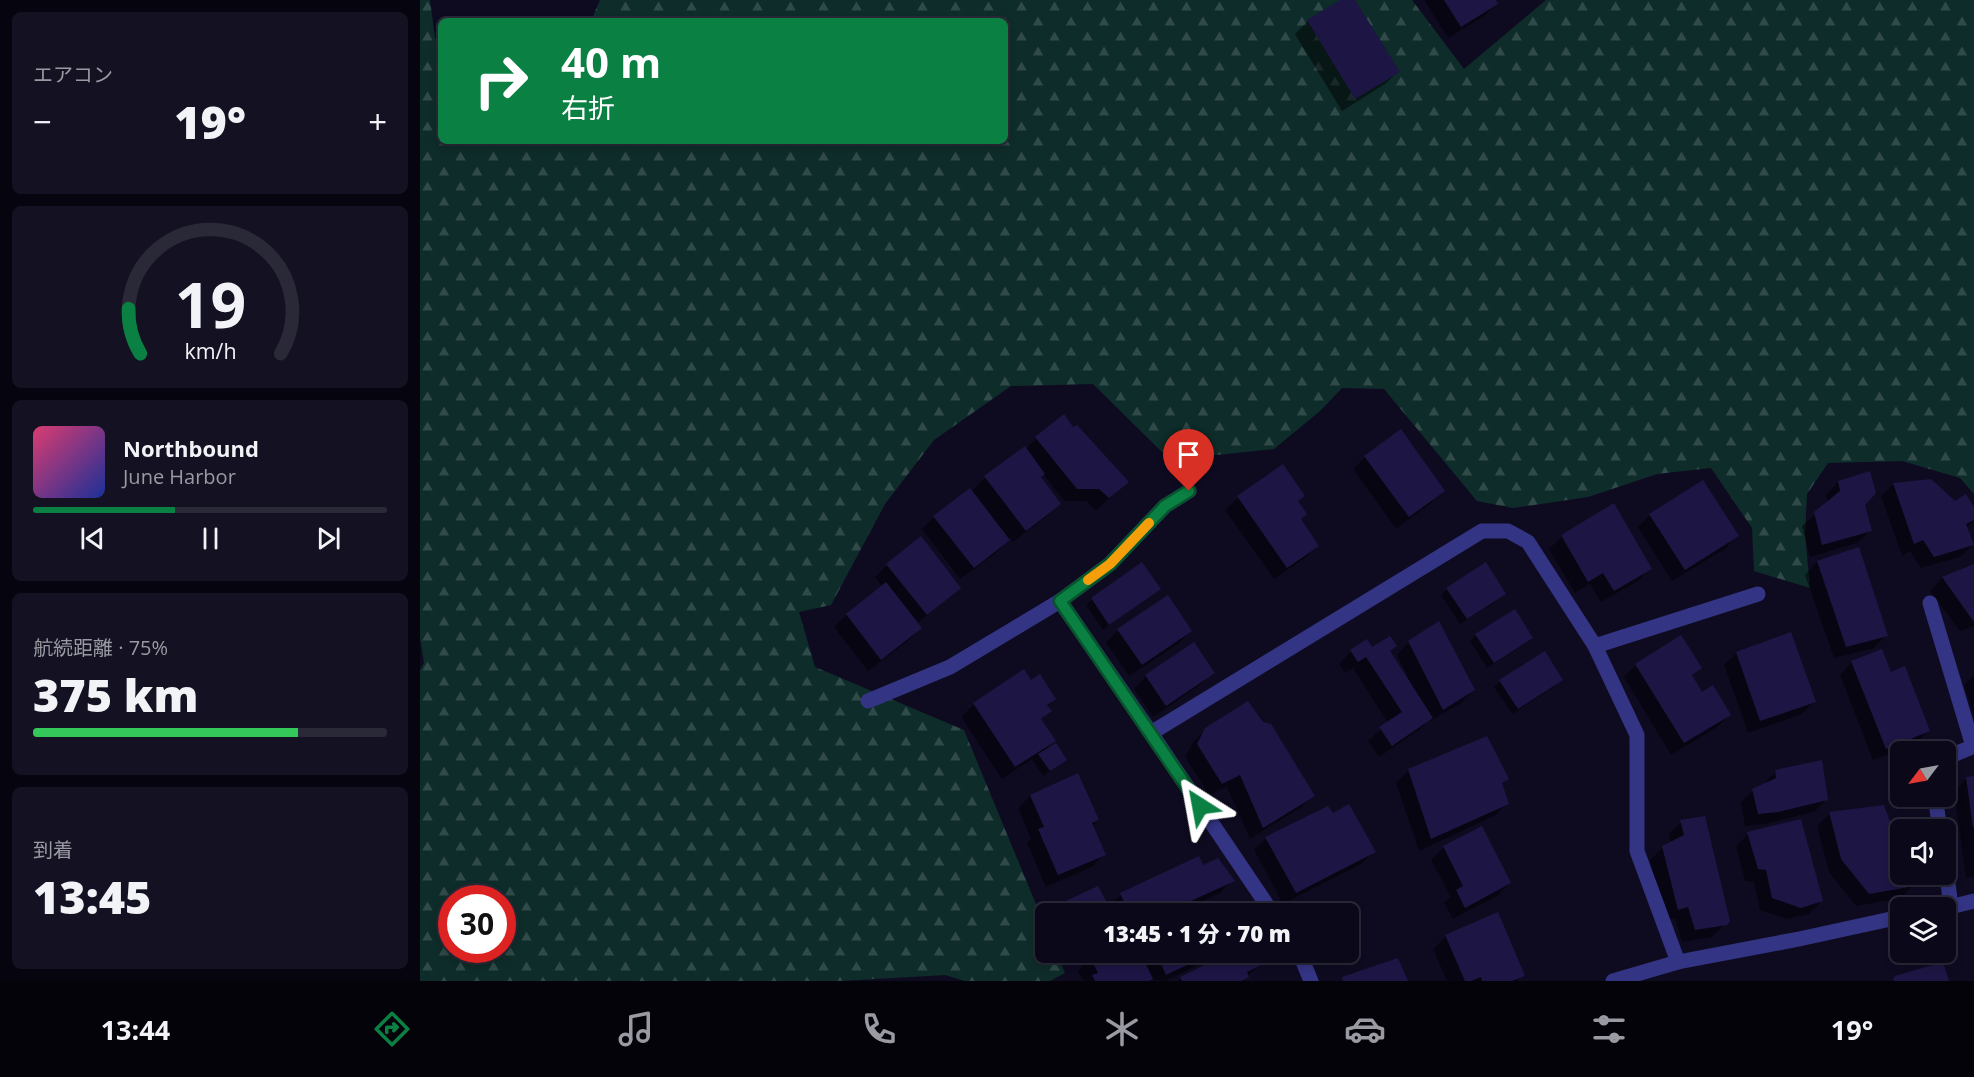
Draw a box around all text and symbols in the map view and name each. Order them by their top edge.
text: 40 m [561,33,661,90]
icon: right [462,42,540,120]
text: エアコン [33,61,113,88]
text: 右折 [561,89,615,126]
text: 19° [174,91,246,152]
text: − [33,99,52,144]
text: + [368,99,387,144]
text: 19 [174,261,246,346]
text: km/h [184,336,236,365]
pin [1163,429,1214,491]
text: Northbound [123,433,259,463]
icon: arrive [1172,438,1205,471]
text: June Harbor [123,463,236,490]
icon: previous [76,522,109,555]
icon: pause [194,522,227,555]
icon: next [312,522,345,555]
text: 航続距離 · 75% [33,634,168,661]
text: 375 km [33,664,198,725]
north arrow [1890,741,1956,807]
map controls [1890,741,1956,963]
position arrow [1168,774,1232,838]
button: sound [1890,819,1956,885]
text: 到着 [33,836,73,863]
text: 13:45 [33,866,151,927]
speed limit sign: 30 [438,885,516,963]
button: layers [1890,897,1956,963]
text: 13:45 · 1 分 · 70 m [1103,918,1291,948]
icon: directions [371,1008,413,1050]
icon: music [615,1008,657,1050]
icon: phone [858,1008,900,1050]
icon: climate [1101,1008,1143,1050]
icon: car [1344,1008,1386,1050]
icon: filters [1588,1008,1630,1050]
text: 13:44 [101,1011,170,1048]
text: 19° [1831,1011,1873,1048]

